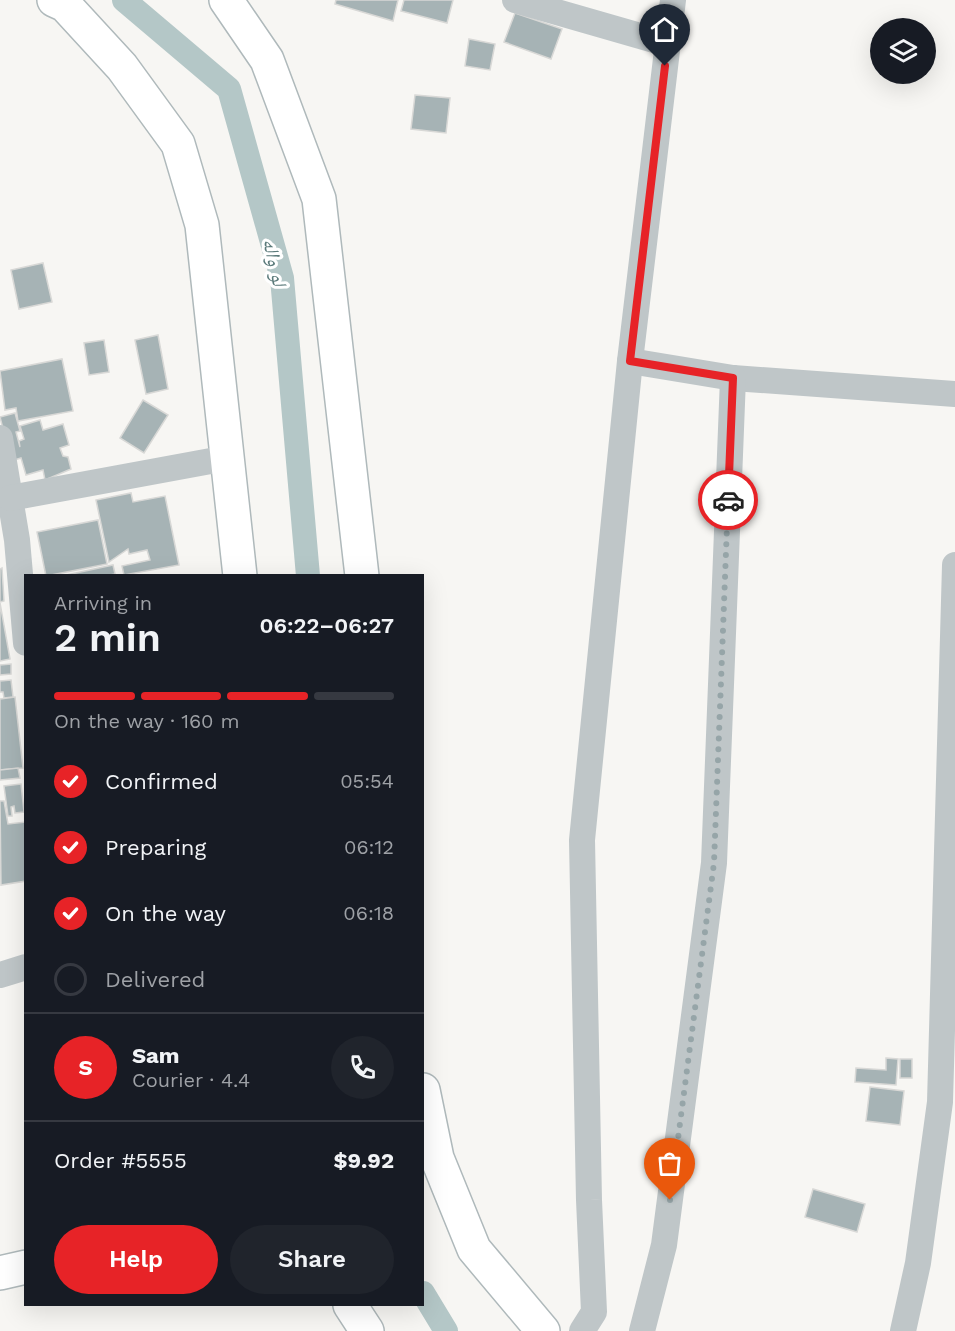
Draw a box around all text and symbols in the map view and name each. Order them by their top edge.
pin [639,4,690,66]
icon: home [648,13,681,46]
map controls [870,18,936,84]
button: layers [870,18,936,84]
water label: لو واله [258,236,292,290]
courier [698,470,758,530]
icon: car [712,484,745,517]
text: Arriving in [54,591,152,615]
text: 06:22–06:27 [260,613,394,638]
text: 2 min [54,615,161,660]
text: On the way · 160 m [54,709,239,733]
icon: check [54,765,87,798]
text: Confirmed [105,769,218,794]
text: 05:54 [340,769,394,793]
icon: check [54,831,87,864]
text: Preparing [105,835,206,860]
text: 06:12 [344,835,394,859]
icon: check [54,897,87,930]
text: On the way [105,901,226,926]
text: 06:18 [343,901,394,925]
text: Delivered [105,967,205,992]
button: phone [331,1036,394,1099]
text: Sam [132,1043,180,1068]
text: S [78,1055,93,1080]
text: Courier · 4.4 [132,1068,250,1092]
pin [644,1138,695,1200]
icon: bag [653,1147,686,1180]
text: Order #5555 [54,1148,187,1173]
text: $9.92 [333,1148,394,1173]
button: Help [54,1225,218,1294]
button: Share [230,1225,394,1294]

